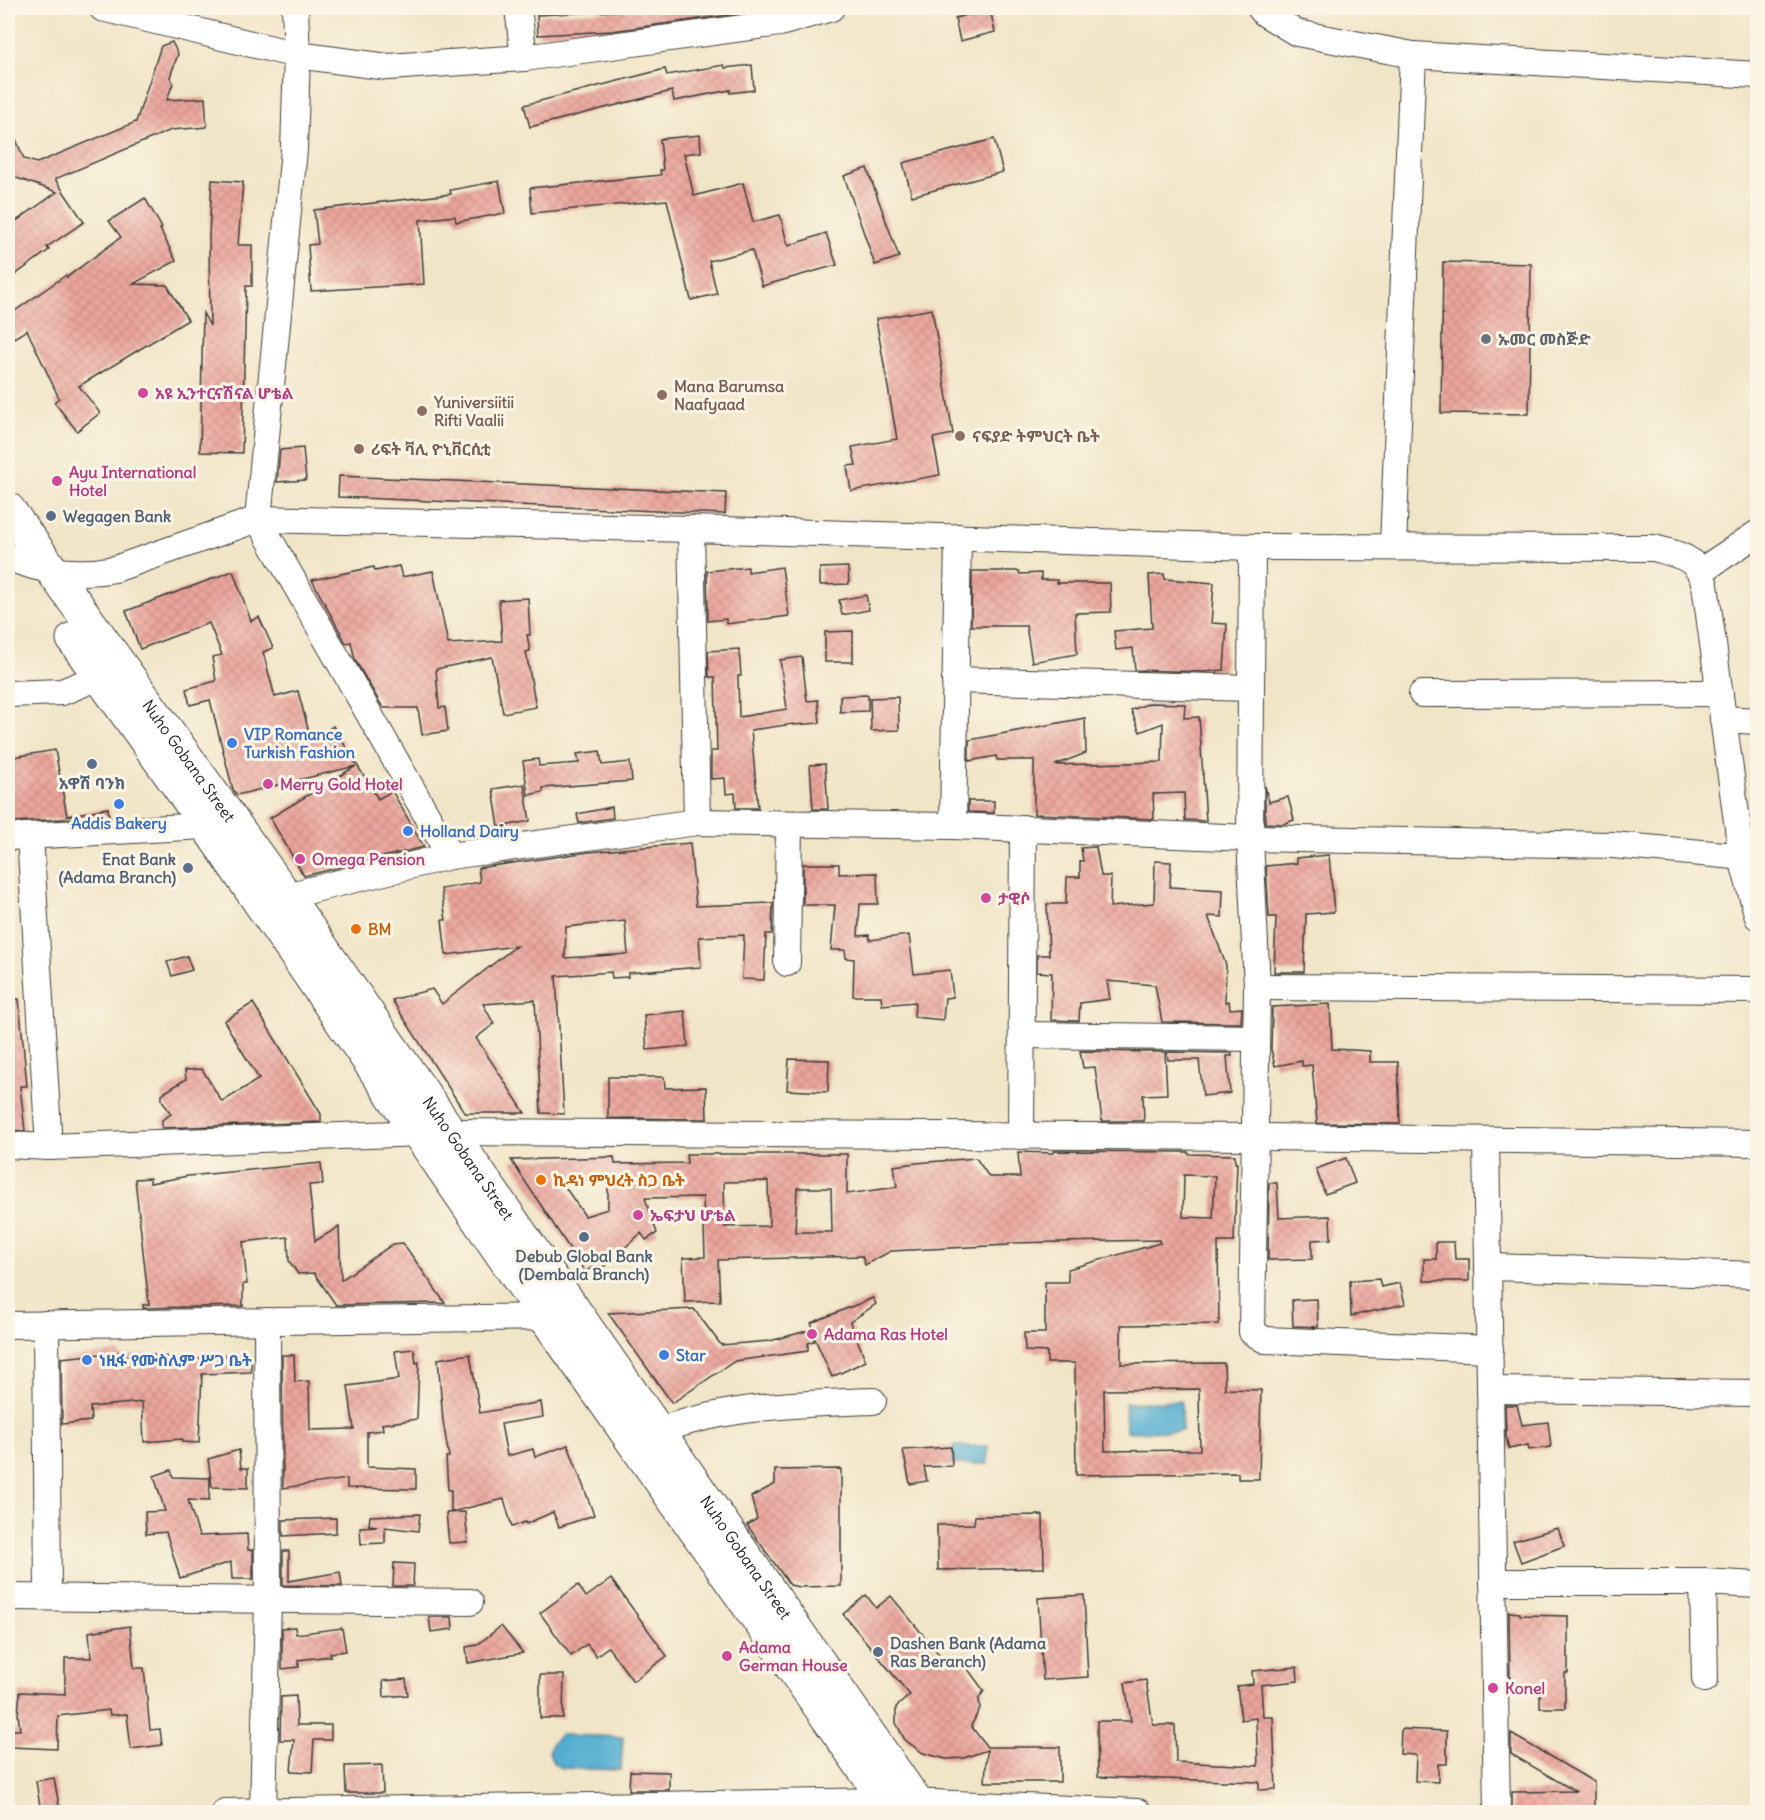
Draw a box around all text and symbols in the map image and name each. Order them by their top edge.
place label: ኡመር መስጅድ [1498,329,1591,349]
marker: ኡመር መስጅድ [1479,332,1493,346]
place label: Mana Barumsa Naafyaad [674,376,784,415]
place label: አዩ ኢንተርናሽናል ሆቴል [155,383,294,403]
marker: አዩ ኢንተርናሽናል ሆቴል [136,386,150,400]
marker: Mana Barumsa Naafyaad [655,388,669,402]
place label: Yuniversiitii Rifti Vaalii [433,392,514,430]
marker: Yuniversiitii Rifti Vaalii [415,404,429,418]
place label: ናፍያድ ትምህርት ቤት [972,426,1100,446]
marker: ናፍያድ ትምህርት ቤት [953,429,967,443]
place label: ሪፍት ቫሊ ዮኒቨርሲቲ [371,439,491,459]
marker: ሪፍት ቫሊ ዮኒቨርሲቲ [352,442,366,456]
place label: Ayu International Hotel [69,462,196,500]
marker: Ayu International Hotel [50,474,64,488]
place label: Wegagen Bank [63,506,171,527]
marker: Wegagen Bank [44,509,58,523]
street label: Nuho Gobana Street [138,696,240,826]
place label: VIP Romance Turkish Fashion [244,724,355,762]
marker: VIP Romance Turkish Fashion [225,736,239,750]
marker: አዋሽ ባንክ [85,757,99,771]
place label: አዋሽ ባንክ [59,773,125,793]
place label: Merry Gold Hotel [280,774,403,795]
marker: Merry Gold Hotel [261,777,275,791]
marker: Addis Bakery [112,797,126,811]
place label: Addis Bakery [71,813,167,834]
place label: Holland Dairy [420,821,519,842]
marker: Holland Dairy [401,824,415,838]
place label: Enat Bank (Adama Branch) [59,849,176,888]
place label: Omega Pension [312,849,425,870]
marker: Omega Pension [293,852,307,866]
marker: Enat Bank (Adama Branch) [181,861,195,875]
place label: ታዊሶ [998,888,1031,908]
marker: ታዊሶ [979,891,993,905]
place label: BM [368,919,391,939]
marker: BM [349,922,363,936]
street label: Nuho Gobana Street [419,1093,519,1224]
place label: ኪዳነ ምህረት ስጋ ቤት [553,1170,685,1190]
marker: ኪዳነ ምህረት ስጋ ቤት [534,1173,548,1187]
place label: ኤፍታህ ሆቴል [650,1205,736,1225]
marker: ኤፍታህ ሆቴል [631,1208,645,1222]
marker: Debub Global Bank (Dembala Branch) [577,1230,591,1244]
place label: Debub Global Bank (Dembala Branch) [515,1246,653,1285]
place label: Adama Ras Hotel [824,1324,948,1344]
marker: Adama Ras Hotel [805,1327,819,1341]
place label: Star [676,1345,706,1365]
marker: Star [657,1348,671,1362]
place label: ነዚፋ የሙስሊም ሥጋ ቤት [99,1350,252,1370]
marker: ነዚፋ የሙስሊም ሥጋ ቤት [80,1353,94,1367]
street label: Nuho Gobana Street [696,1492,796,1623]
place label: Dashen Bank (Adama Ras Beranch) [890,1633,1046,1672]
place label: Adama German House [739,1637,848,1675]
marker: Dashen Bank (Adama Ras Beranch) [871,1645,885,1659]
marker: Adama German House [720,1649,734,1663]
place label: Konel [1505,1678,1545,1698]
marker: Konel [1486,1681,1500,1695]

